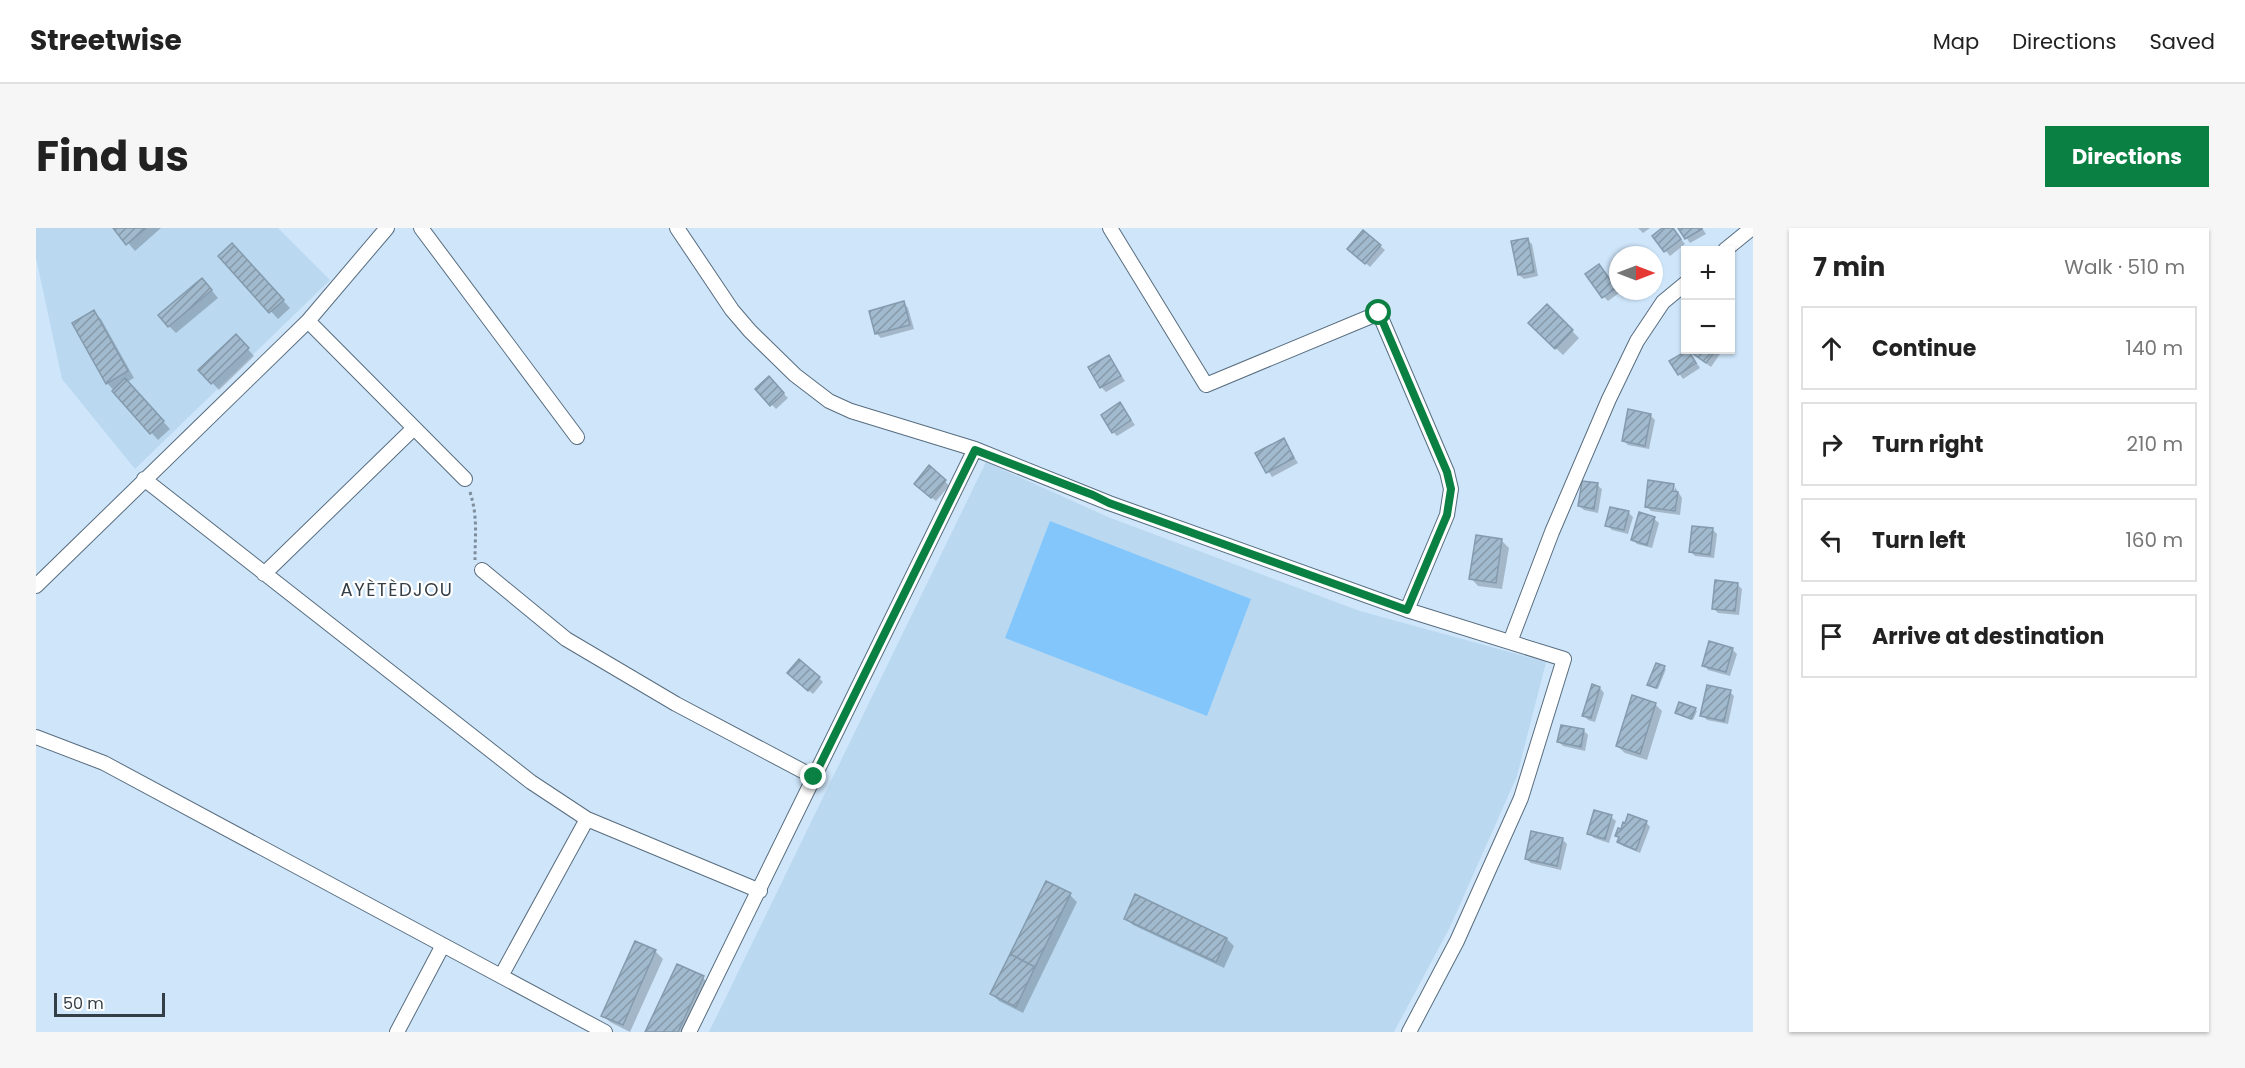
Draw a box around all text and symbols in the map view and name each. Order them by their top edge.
text: Streetwise [30,21,182,60]
text: Map [1933,27,1979,56]
text: Directions [2012,27,2116,56]
text: Saved [2149,27,2215,56]
button: Directions [2045,126,2209,187]
text: Find us [36,127,189,186]
north arrow [1609,246,1663,300]
map controls [1681,246,1735,354]
button: + [1681,246,1735,300]
text: 7 min [1813,249,1885,285]
text: Walk · 510 m [2064,253,2185,281]
route start [1365,299,1391,325]
button: − [1681,300,1735,354]
icon: ahead [1815,332,1848,365]
text: Continue [1872,333,1976,364]
text: 140 m [2126,334,2183,362]
icon: right [1815,428,1848,461]
text: Turn right [1872,429,1983,460]
text: 210 m [2127,430,2183,458]
icon: left [1815,524,1848,557]
text: Turn left [1872,525,1966,556]
text: 160 m [2125,526,2183,554]
district label: AYÈTÈDJOU [341,577,453,602]
icon: arrive [1815,620,1848,653]
text: Arrive at destination [1872,621,2104,652]
route end [800,763,826,789]
scale bar [54,990,165,1018]
text: 50 m [63,992,104,1015]

